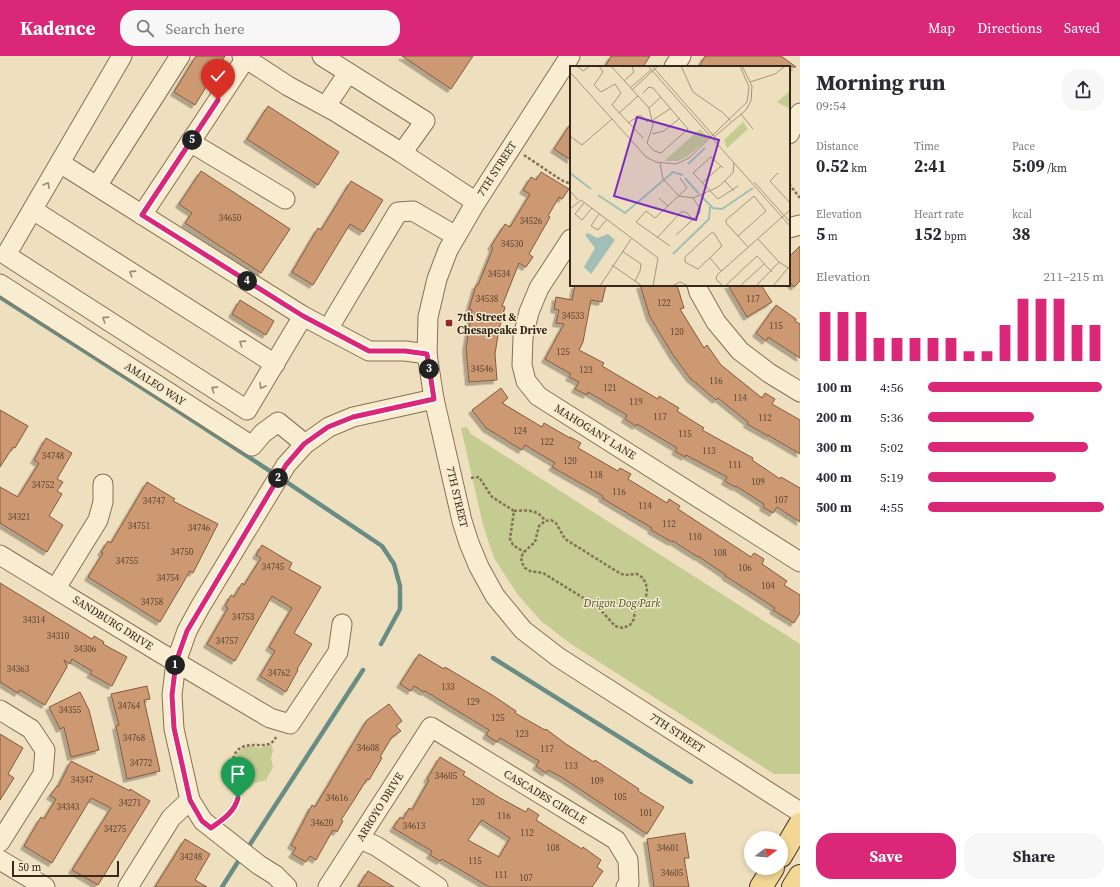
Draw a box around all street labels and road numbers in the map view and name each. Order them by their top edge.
street label: 7TH STREET [474,138,521,199]
street label: AMALEO WAY [122,359,188,409]
street label: MAHOGANY LANE [551,401,639,463]
street label: 7TH STREET [443,465,471,530]
street label: SANDBURG DRIVE [70,592,156,654]
street label: 7TH STREET [647,710,708,757]
street label: CASCADES CIRCLE [501,766,590,828]
street label: ARROYO DRIVE [353,770,407,844]

